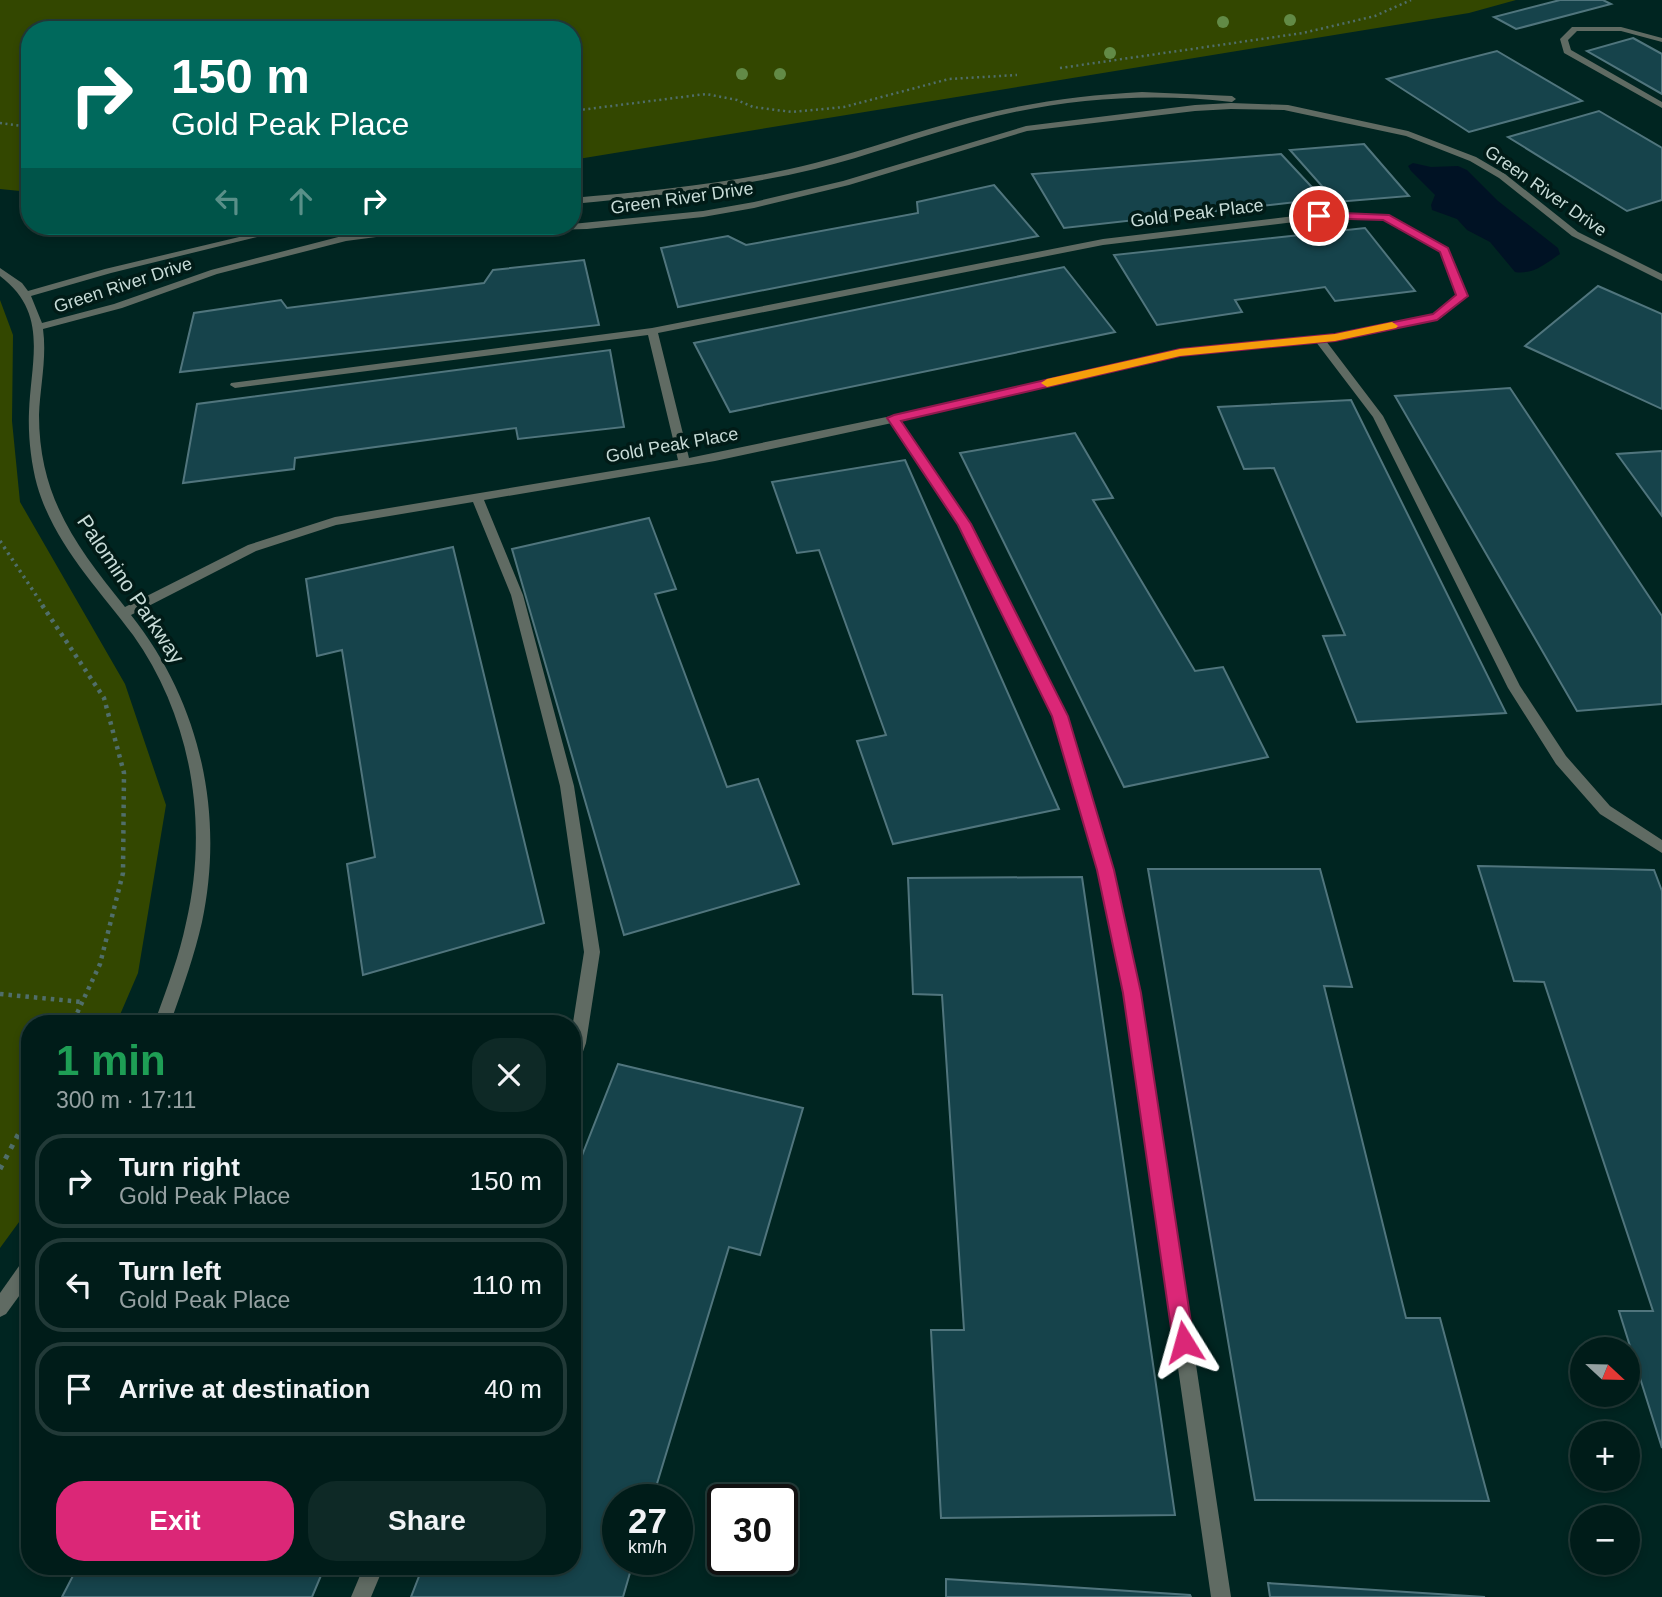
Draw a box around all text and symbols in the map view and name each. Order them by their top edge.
icon: right [56,49,147,140]
text: 150 m [171,49,310,103]
text: Gold Peak Place [171,106,409,142]
street label: Green River Drive [1481,141,1611,241]
street label: Green River Drive [609,178,755,218]
icon: left [209,182,247,220]
icon: ahead [282,182,320,220]
icon: right [355,182,393,220]
pin [1289,186,1349,246]
street label: Gold Peak Place [1129,195,1265,231]
icon: arrive [1300,197,1338,235]
street label: Green River Drive [51,253,195,317]
street label: Gold Peak Place [604,424,740,466]
street label: Palomino Parkway [73,510,189,668]
text: 1 min [56,1037,166,1084]
button: close [472,1038,546,1112]
text: 300 m · 17:11 [56,1087,196,1113]
text: Turn right [119,1152,240,1182]
icon: right [60,1162,98,1200]
text: 150 m [470,1166,542,1196]
text: Gold Peak Place [119,1183,290,1209]
text: Turn left [119,1256,221,1286]
icon: left [60,1266,98,1304]
text: 110 m [472,1270,542,1300]
text: Gold Peak Place [119,1287,290,1313]
position arrow [1147,1305,1221,1379]
north arrow [1570,1337,1640,1407]
map controls [1570,1337,1640,1575]
icon: arrive [60,1370,98,1408]
text: Arrive at destination [119,1374,370,1404]
text: 40 m [484,1374,542,1404]
button: + [1570,1421,1640,1491]
button: Exit [56,1481,294,1561]
button: Share [308,1481,546,1561]
speed limit sign: 30 [707,1484,798,1575]
text: 27 [628,1501,667,1540]
button: − [1570,1505,1640,1575]
text: km/h [628,1537,667,1557]

